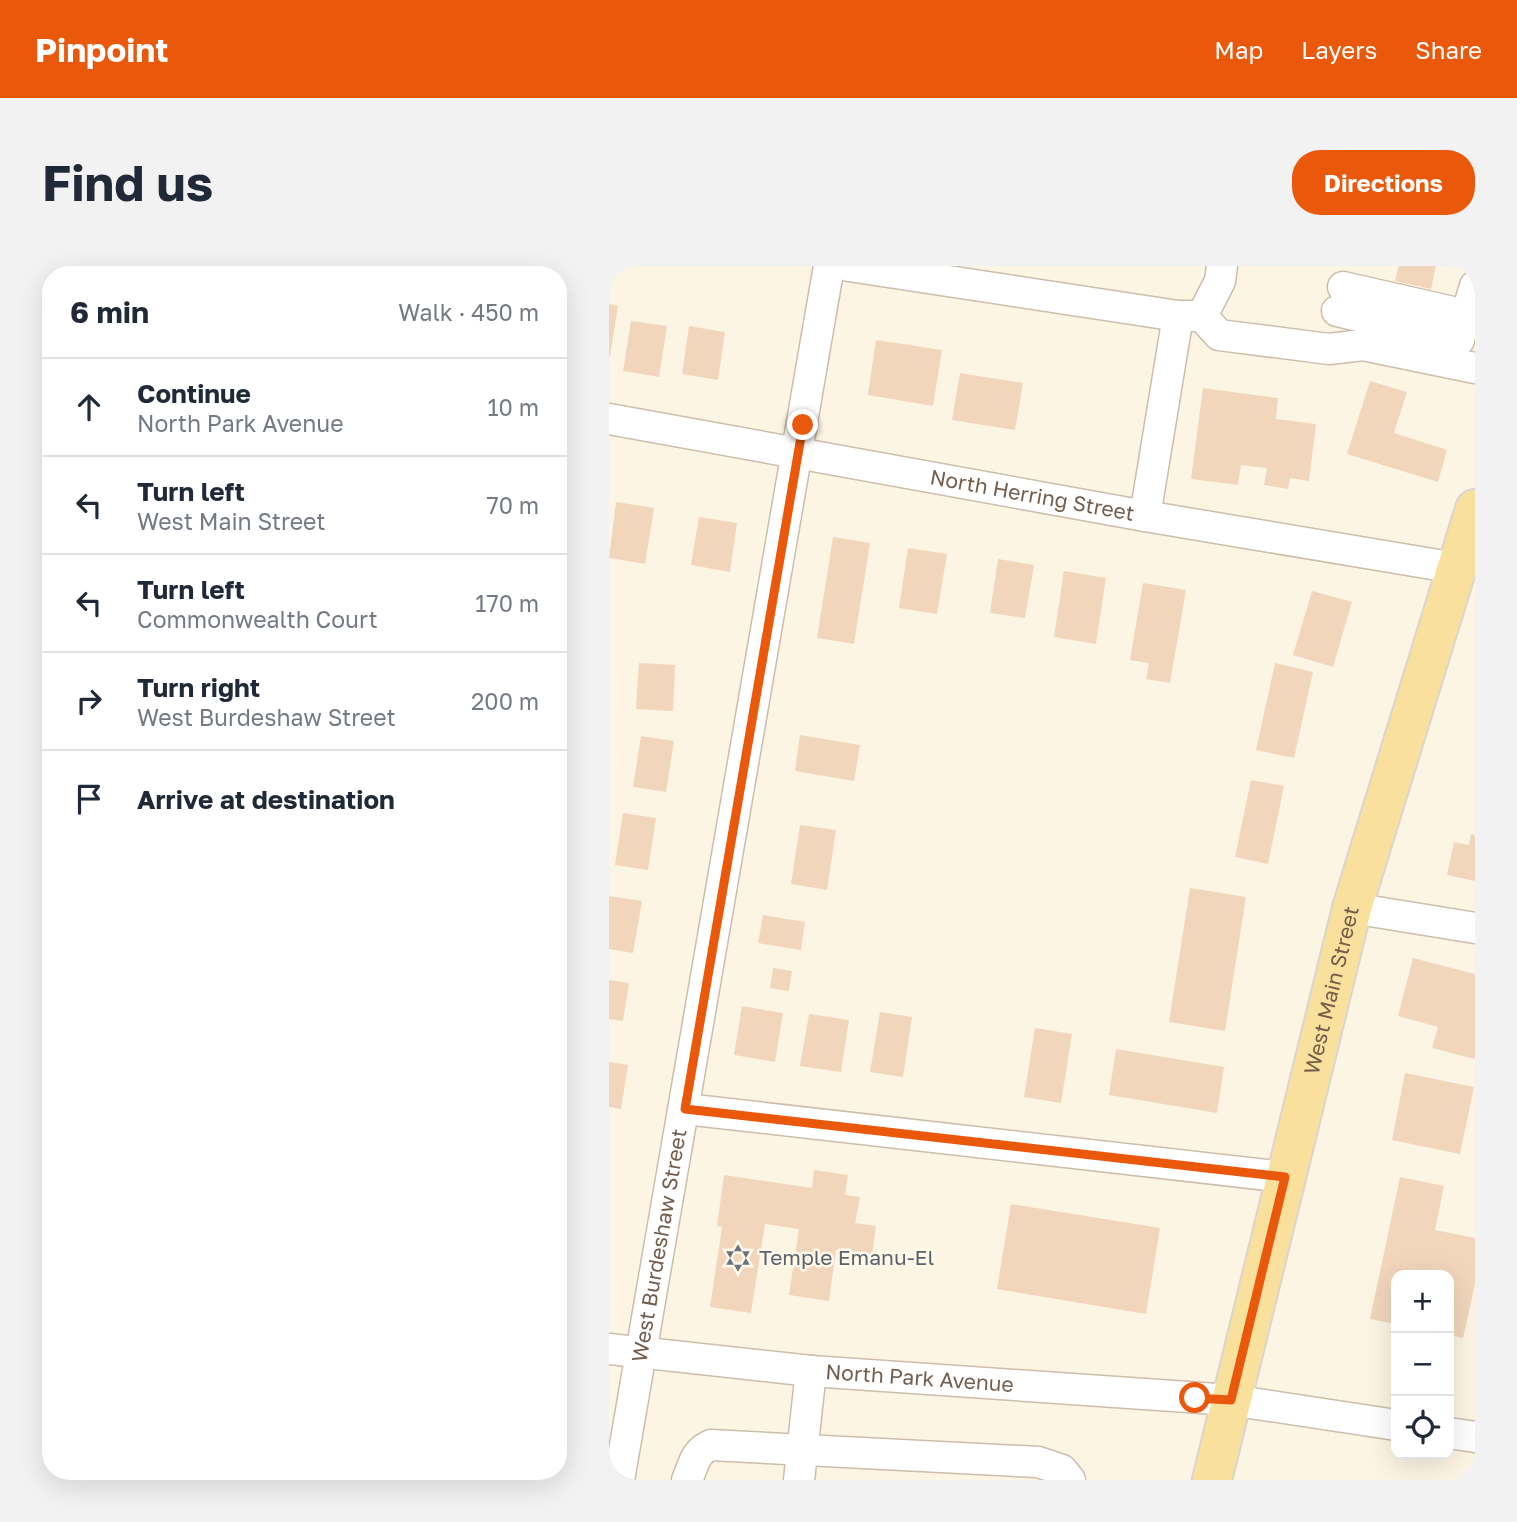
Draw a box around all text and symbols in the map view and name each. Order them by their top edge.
text: Pinpoint [35,30,168,69]
text: Map [1214,35,1263,64]
text: Layers [1301,35,1377,64]
text: Share [1415,35,1482,64]
button: Directions [1292,150,1475,215]
text: Find us [42,153,213,212]
text: 6 min [70,294,149,330]
text: Walk · 450 m [398,298,539,326]
text: Continue [137,378,251,409]
icon: ahead [70,388,108,426]
text: 10 m [487,393,539,421]
text: North Park Avenue [137,409,344,437]
route end [787,409,818,440]
street label: North Herring Street [928,463,1137,526]
text: Turn left [137,476,245,507]
icon: left [70,486,108,524]
text: 70 m [486,491,539,519]
text: West Main Street [137,507,326,535]
text: Turn left [137,574,245,605]
icon: left [70,584,108,622]
text: 170 m [475,589,539,617]
text: Commonwealth Court [137,605,378,633]
text: Turn right [137,672,260,703]
icon: right [70,682,108,720]
text: 200 m [471,687,539,715]
text: West Burdeshaw Street [137,703,396,731]
icon: arrive [70,780,108,818]
text: Arrive at destination [137,784,395,815]
street label: West Main Street [1298,903,1364,1077]
street label: West Burdeshaw Street [626,1127,692,1364]
synagogue icon: Temple Emanu-El [723,1243,753,1273]
place label: Temple Emanu-El [759,1244,934,1270]
map controls [1391,1270,1454,1459]
button: + [1391,1270,1454,1333]
button: − [1391,1333,1454,1396]
street label: North Park Avenue [825,1358,1015,1397]
route start [1179,1382,1210,1413]
button: locate [1391,1396,1454,1459]

